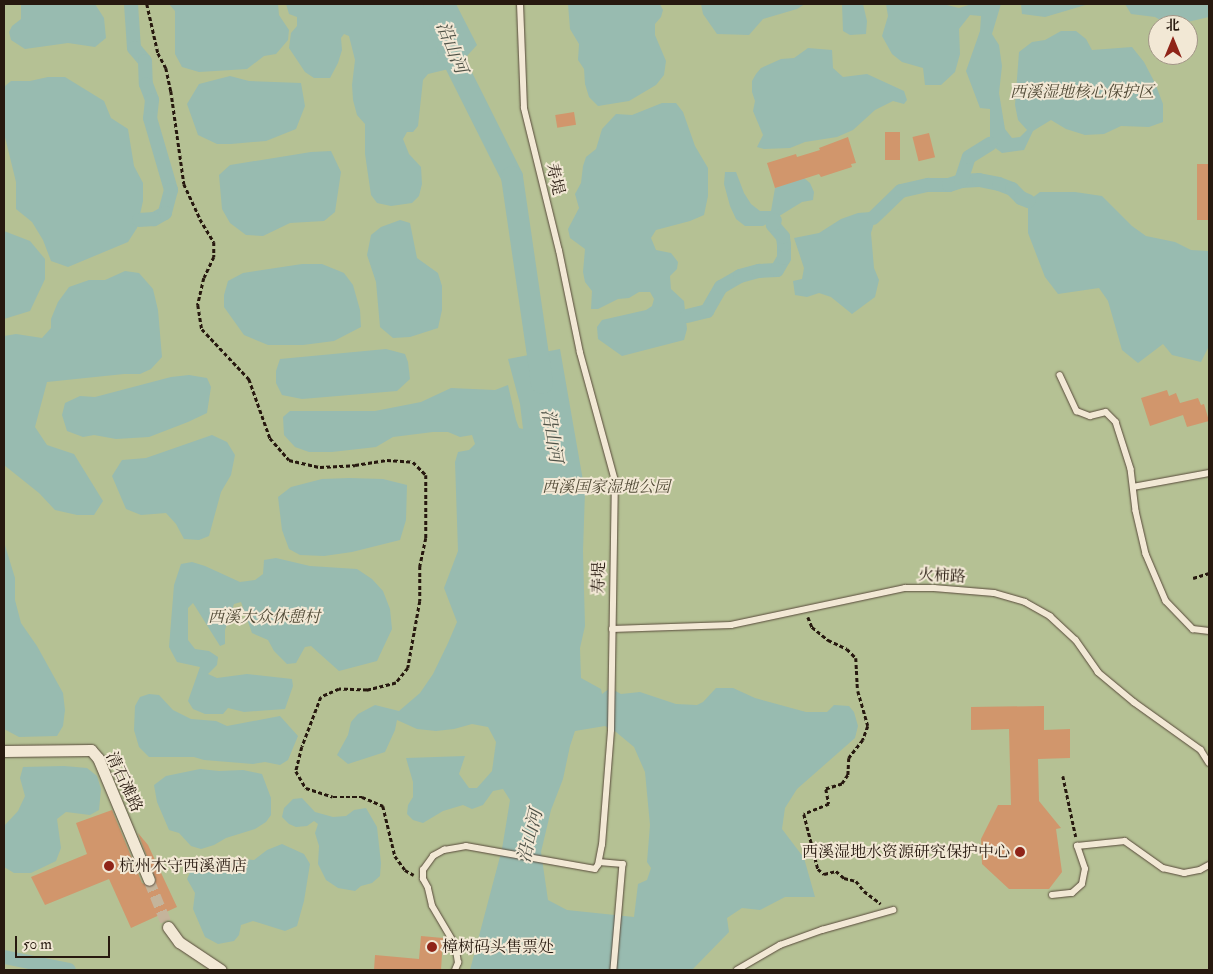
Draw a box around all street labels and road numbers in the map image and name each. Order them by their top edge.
street label: 寿堤 [542,161,568,197]
street label: 寿堤 [589,562,609,594]
street label: 火柿路 [918,565,966,587]
street label: 清石滩路 [102,749,146,815]

